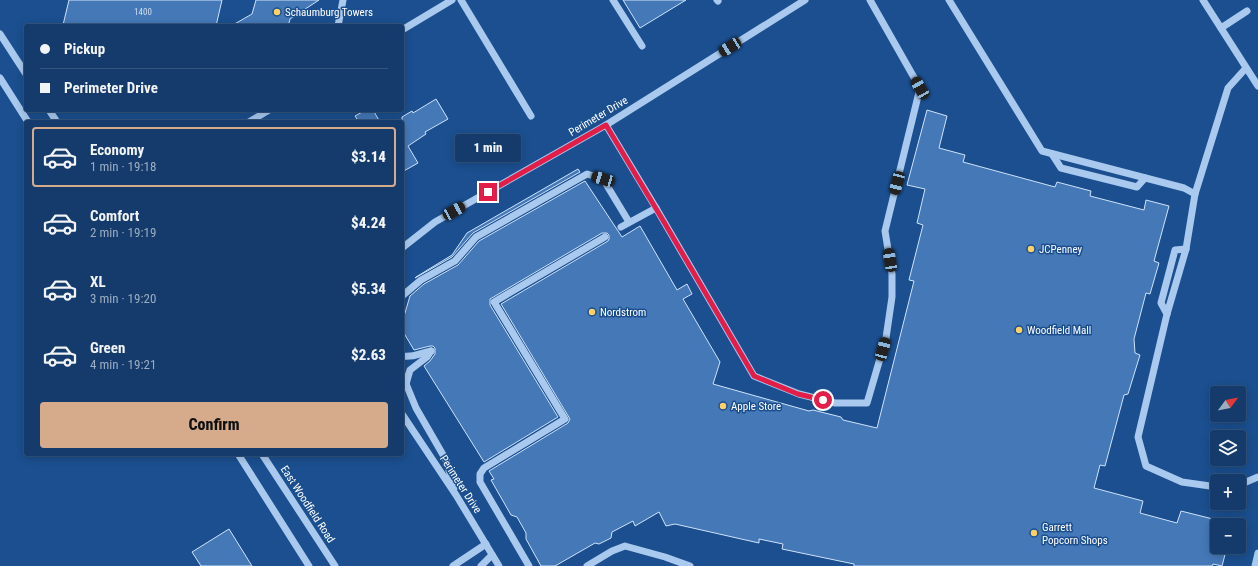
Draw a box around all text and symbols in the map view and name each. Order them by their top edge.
place label: Schaumburg Towers [285,6,373,19]
house number: 1400 [134,7,152,17]
marker: Schaumburg Towers [272,7,282,17]
car [717,36,743,58]
text: Pickup [64,40,105,58]
car [909,75,931,101]
text: Perimeter Drive [64,79,158,97]
street label: Perimeter Drive [566,94,630,139]
callout: 1 min [455,134,521,162]
icon: car [42,139,78,175]
text: 1 min [474,140,502,155]
text: Economy [90,141,144,159]
text: $3.14 [351,148,386,166]
text: 1 min · 19:18 [90,159,156,174]
car [590,170,616,188]
car [888,170,906,196]
route end [479,183,497,201]
car [441,200,467,222]
icon: car [42,205,78,241]
text: Comfort [90,207,139,225]
text: $4.24 [351,214,386,232]
text: 2 min · 19:19 [90,225,156,240]
place label: JCPenney [1039,243,1082,256]
marker: JCPenney [1026,244,1036,254]
car [882,247,898,273]
icon: car [42,271,78,307]
text: XL [90,273,106,291]
text: $5.34 [351,280,386,298]
text: 3 min · 19:20 [90,291,156,306]
place label: Nordstrom [600,306,646,319]
marker: Nordstrom [587,307,597,317]
place label: Woodfield Mall [1027,324,1091,337]
marker: Woodfield Mall [1014,325,1024,335]
car [874,336,892,362]
icon: car [42,337,78,373]
text: Green [90,339,125,357]
text: $2.63 [351,346,386,364]
text: 4 min · 19:21 [90,357,156,372]
north arrow [1210,386,1246,422]
map controls [1210,386,1246,554]
route start [814,391,832,409]
place label: Apple Store [731,400,781,413]
marker: Apple Store [718,401,728,411]
button: Confirm [40,402,388,448]
button: layers [1210,430,1246,466]
street label: Perimeter Drive [437,453,484,516]
street label: East Woodfield Road [278,463,337,545]
button: + [1210,474,1246,510]
button: − [1210,518,1246,554]
place label: Garrett Popcorn Shops [1042,521,1108,547]
marker: Garrett Popcorn Shops [1029,528,1039,538]

